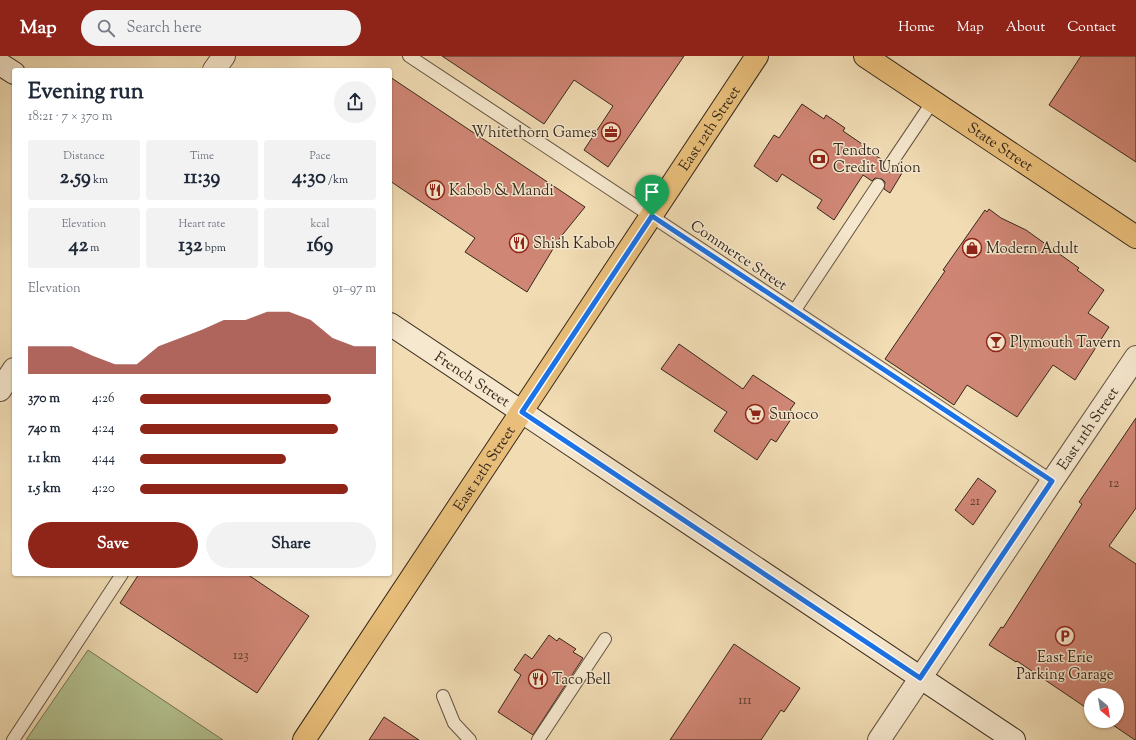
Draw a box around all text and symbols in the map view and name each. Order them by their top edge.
search box [81,10,361,46]
text: Map [20,15,57,42]
icon: search [95,17,117,39]
text: Search here [127,18,202,39]
text: Home [898,18,935,38]
text: Map [957,18,984,38]
text: About [1006,18,1045,38]
text: Contact [1067,18,1116,38]
text: Evening run [28,77,144,109]
button: share [334,81,376,123]
street label: East 12th Street [675,82,746,176]
text: 18:21 · 7 × 370 m [28,108,112,126]
street label: State Street [963,118,1037,177]
office icon: Whitethorn Games [600,121,622,143]
place label: Whitethorn Games [471,123,597,144]
place label: Tendto Credit Union [833,141,921,179]
text: Distance [63,148,105,164]
text: Time [190,148,214,164]
text: Pace [309,148,331,164]
bank icon: Tendto Credit Union [808,148,830,170]
text: 2.59 [60,164,91,193]
text: 11:39 [184,164,220,193]
text: 4:30 [292,164,326,193]
text: km [91,172,108,188]
text: /km [326,172,348,188]
pin [635,175,669,216]
restaurant icon: Kabob & Mandi [424,179,446,201]
place label: Kabob & Mandi [449,181,554,202]
icon: arrive [641,181,663,203]
text: Elevation [62,216,106,232]
text: Heart rate [179,216,225,232]
text: kcal [311,216,329,232]
street label: Commerce Street [686,216,791,297]
text: 42 [69,232,88,261]
text: 132 [178,232,202,261]
text: 169 [307,232,333,261]
restaurant icon: Shish Kabob [508,232,530,254]
place label: Shish Kabob [533,234,615,255]
shop icon: Modern Adult [961,237,983,259]
place label: Modern Adult [986,239,1078,260]
text: m [88,240,99,256]
text: bpm [202,240,226,256]
text: Elevation [28,280,81,298]
text: 91–97 m [333,280,376,298]
bar icon: Plymouth Tavern [985,331,1007,353]
place label: Plymouth Tavern [1010,333,1121,354]
street label: French Street [430,347,514,413]
street label: East 11th Street [1053,383,1125,475]
text: 370 m [28,390,60,408]
text: 4:26 [92,390,114,408]
supermarket icon: Sunoco [744,403,766,425]
place label: Sunoco [769,405,819,426]
text: 740 m [28,420,60,438]
text: 4:24 [92,420,115,438]
street label: East 12th Street [449,422,521,516]
text: 1.1 km [28,450,61,468]
text: 4:44 [92,450,115,468]
house number: 12 [1109,475,1119,493]
text: 1.5 km [28,480,61,498]
text: 4:20 [92,480,115,498]
house number: 21 [970,493,981,511]
button: Save [28,522,198,568]
button: Share [206,522,376,568]
parking icon: East Erie Parking Garage [1054,625,1076,647]
house number: 123 [233,647,249,665]
place label: East Erie Parking Garage [1016,648,1114,686]
restaurant icon: Taco Bell [527,668,549,690]
place label: Taco Bell [552,670,611,691]
north arrow [1084,688,1124,728]
map controls [1084,688,1124,728]
house number: 111 [738,692,752,710]

